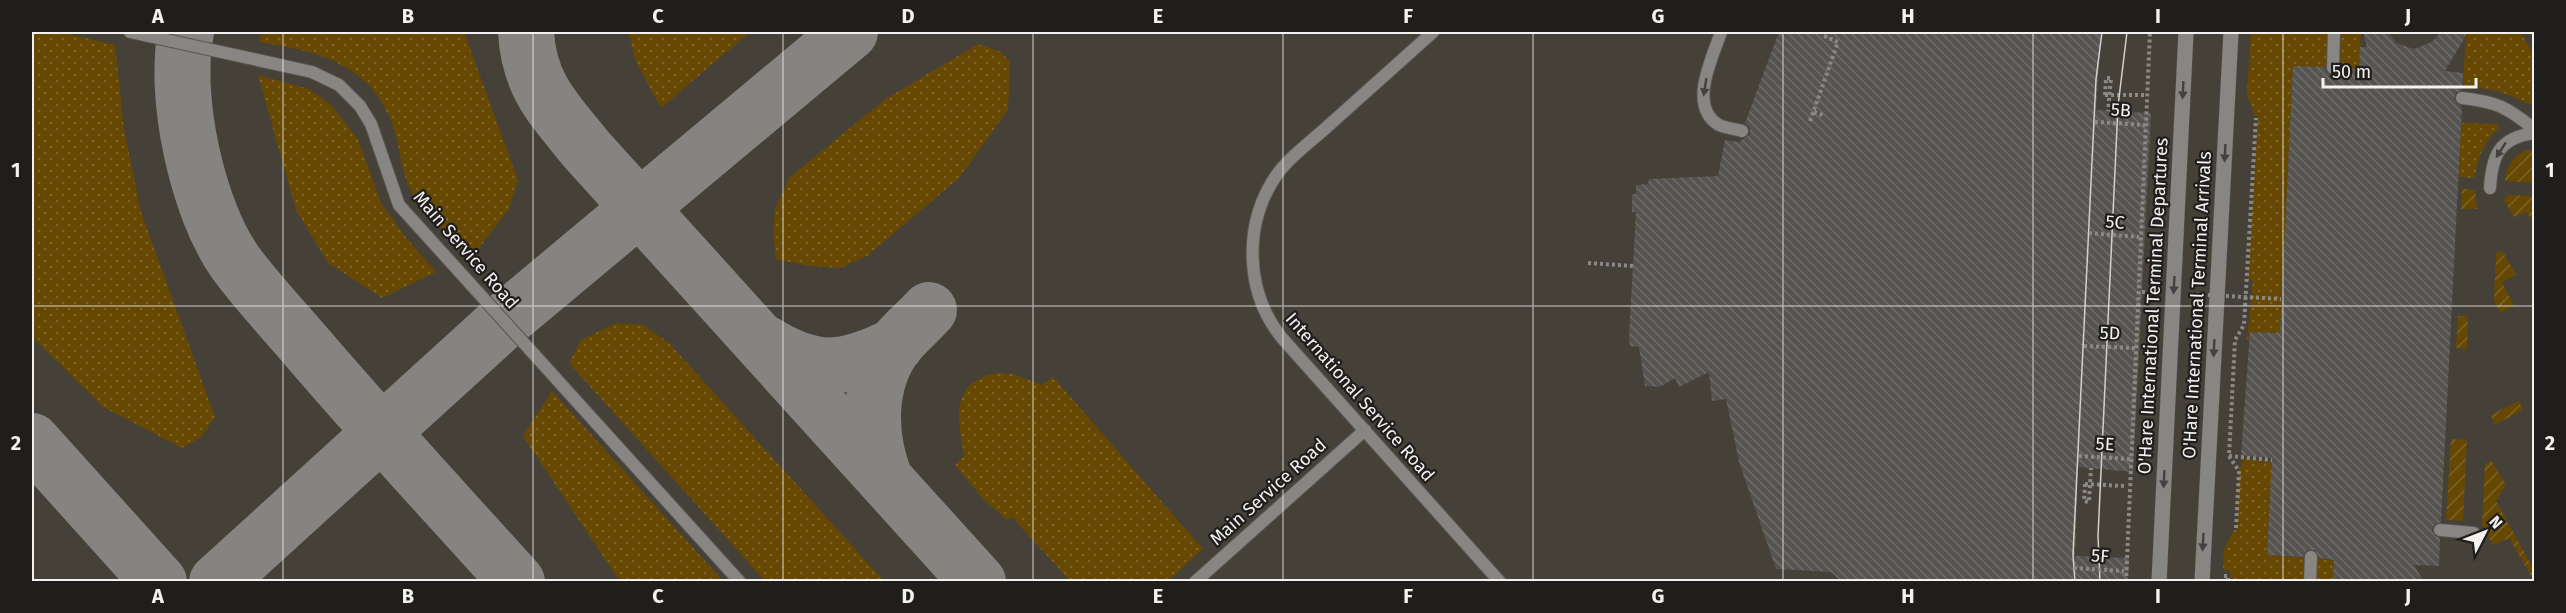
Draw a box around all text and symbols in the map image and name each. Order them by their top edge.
text: A [151,4,165,28]
text: B [402,4,414,28]
text: C [652,4,664,28]
text: D [901,4,915,28]
text: E [1153,4,1163,28]
text: F [1403,4,1413,28]
text: G [1652,4,1664,28]
text: H [1901,4,1915,28]
text: I [2155,4,2161,28]
text: J [2404,4,2411,28]
scale bar [2323,51,2476,89]
text: 50 m [2332,61,2371,83]
one-way arrow [1700,78,1709,97]
one-way arrow [2179,80,2188,99]
street label: 5B [2110,98,2132,122]
street label: O'Hare International Terminal Departures [2133,137,2173,475]
one-way arrow [2495,142,2506,159]
one-way arrow [2220,143,2230,162]
street label: O'Hare International Terminal Arrivals [2178,151,2216,459]
text: 1 [11,158,21,182]
text: 1 [2545,158,2555,182]
street label: Main Service Road [409,187,523,313]
street label: 5C [2105,210,2125,234]
one-way arrow [2169,275,2178,294]
street label: International Service Road [1281,308,1439,486]
street label: 5D [2099,322,2121,344]
one-way arrow [2209,338,2219,357]
text: 2 [11,431,21,455]
text: 2 [2545,431,2555,455]
street label: 5E [2095,433,2115,455]
street label: Main Service Road [1205,434,1331,550]
one-way arrow [2159,470,2168,489]
north arrow [2455,502,2515,562]
text: N [2485,512,2506,533]
one-way arrow [2199,533,2208,552]
street label: 5F [2090,544,2110,568]
text: A [151,584,165,608]
text: B [402,584,414,608]
text: C [652,584,664,608]
text: D [901,584,915,608]
text: E [1153,584,1163,608]
text: F [1403,584,1413,608]
text: G [1652,584,1664,608]
text: H [1901,584,1915,608]
text: I [2155,584,2161,608]
text: J [2404,584,2411,608]

